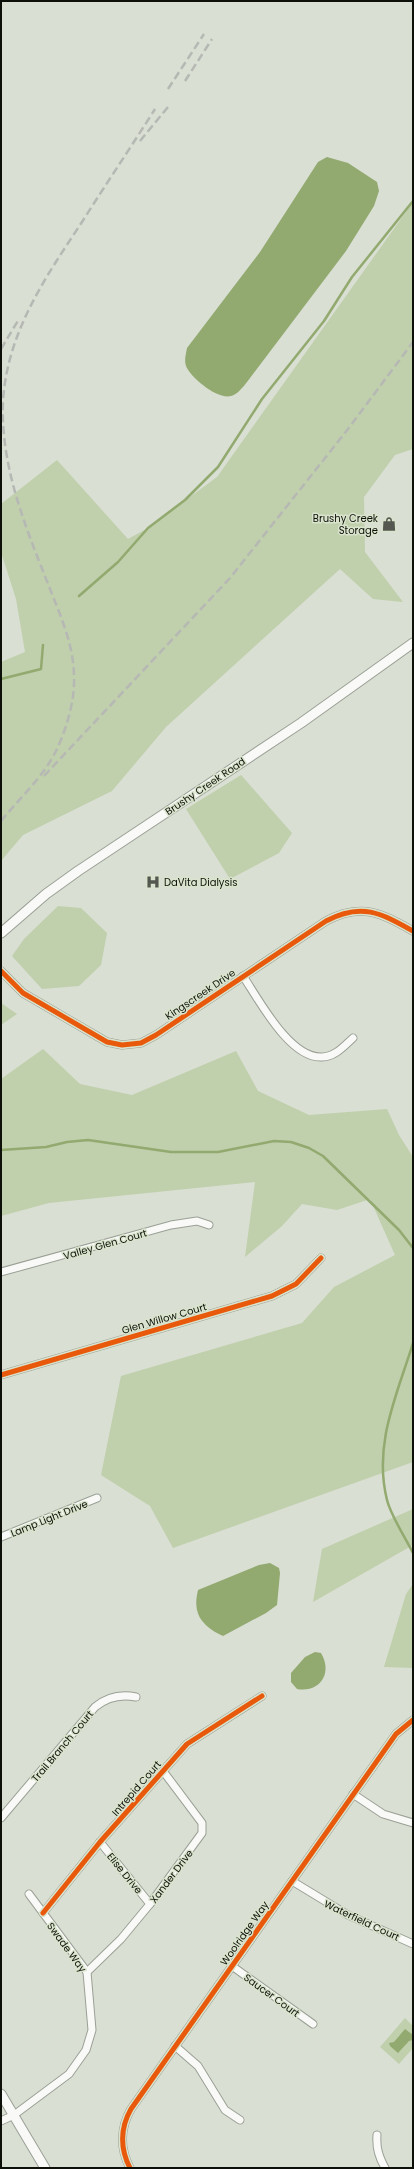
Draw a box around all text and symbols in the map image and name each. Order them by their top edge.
place label: Brushy Creek Storage [313,511,379,538]
shop icon: Brushy Creek Storage [381,516,397,532]
street label: Brushy Creek Road [162,754,248,819]
hospital icon: DaVita Dialysis [145,874,161,890]
place label: DaVita Dialysis [164,875,237,890]
street label: Kingscreek Drive [162,965,238,1024]
street label: Valley Glen Court [62,1225,149,1264]
street label: Glen Willow Court [120,1299,209,1338]
street label: Lamp Light Drive [8,1496,90,1541]
street label: Trail Branch Court [28,1707,97,1785]
street label: Intrepid Court [108,1757,165,1819]
street label: Xander Drive [146,1846,197,1906]
street label: Elise Drive [103,1849,146,1897]
street label: Waterfield Court [322,1896,402,1945]
street label: Woolridge Way [217,1898,272,1969]
street label: Swade Way [43,1919,90,1976]
street label: Saucer Court [241,1970,303,2021]

